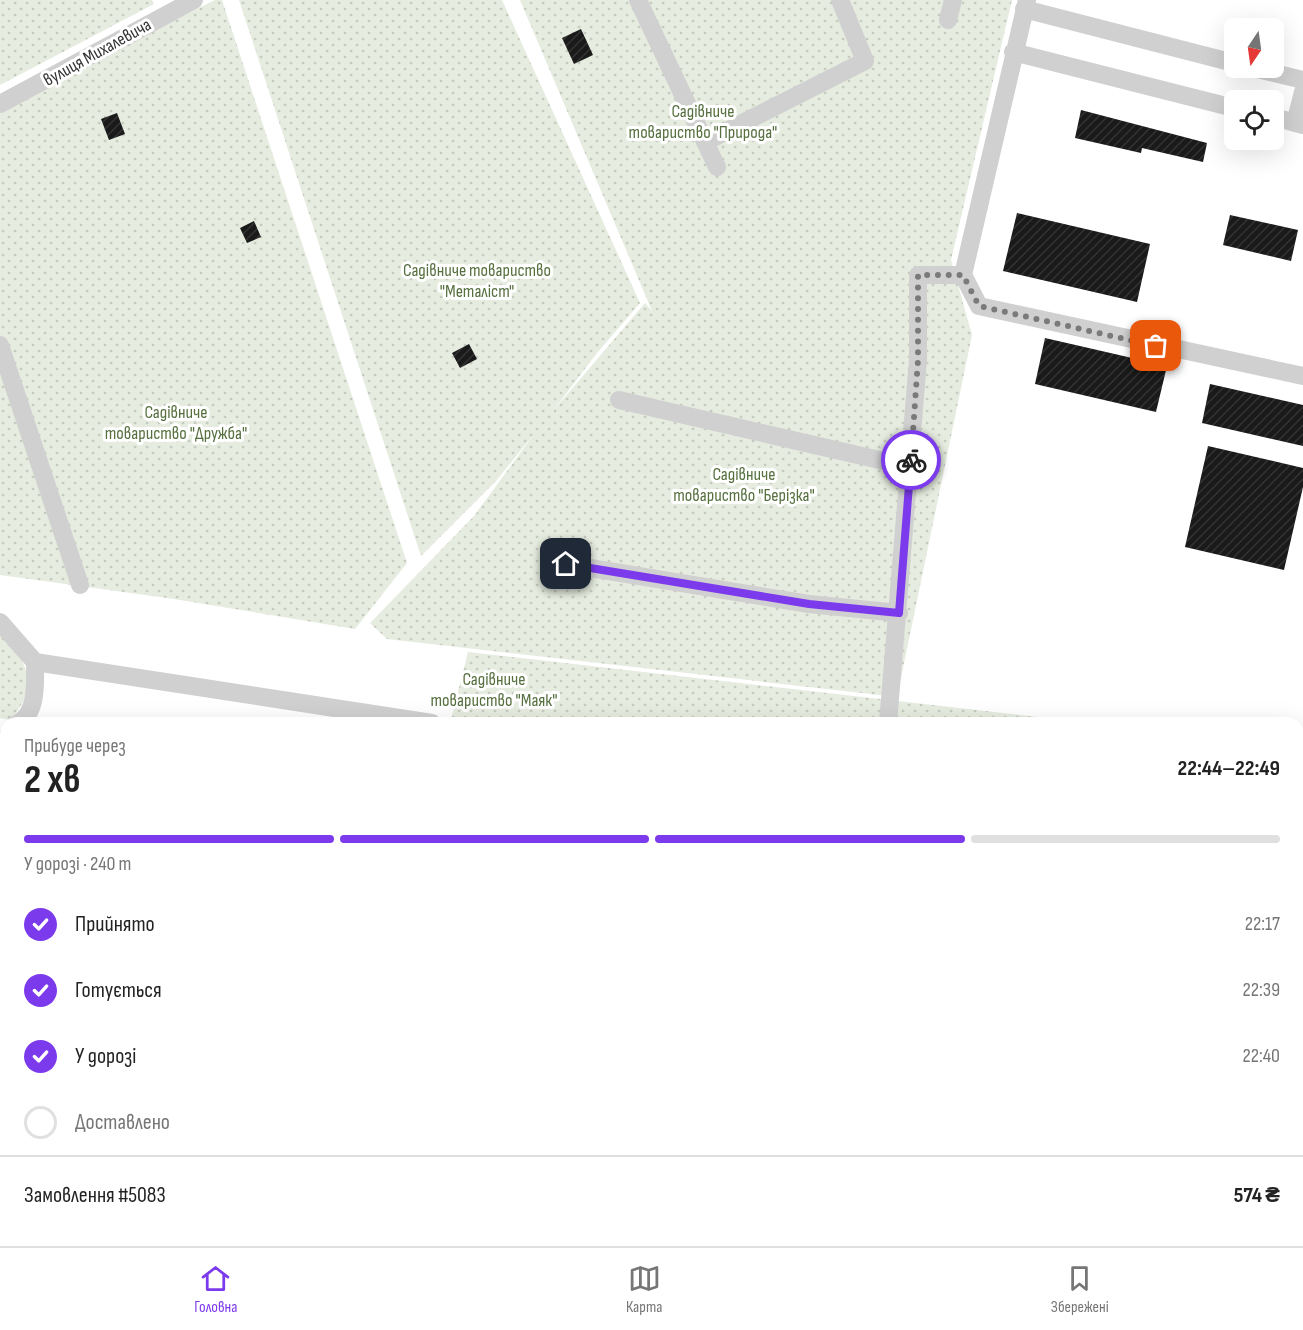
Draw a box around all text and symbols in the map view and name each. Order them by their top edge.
street label: вулиця Михалевича [40,14,155,91]
north arrow [1224,18,1284,78]
map controls [1224,18,1284,150]
button: locate [1224,90,1284,150]
park label: Садівниче товариство "Природа" [629,101,777,143]
park label: Садівниче товариство "Металіст" [403,260,551,302]
pin [1130,320,1181,371]
icon: bag [1139,329,1172,362]
park label: Садівниче товариство "Дружба" [105,402,247,444]
courier [881,430,941,490]
icon: bike [895,444,928,477]
park label: Садівниче товариство "Берізка" [673,464,815,506]
pin [540,538,591,589]
icon: home [549,547,582,580]
park label: Садівниче товариство "Маяк" [431,669,557,711]
text: Прибуде через [24,734,126,758]
text: 22:44–22:49 [1178,755,1280,782]
text: 2 хв [24,757,80,804]
text: У дорозі · 240 m [24,852,131,876]
icon: check [24,908,57,941]
text: Прийнято [75,911,155,938]
text: 22:17 [1245,912,1280,936]
icon: check [24,974,57,1007]
text: Готується [75,977,162,1004]
text: 22:39 [1242,978,1280,1002]
icon: check [24,1040,57,1073]
text: У дорозі [75,1043,136,1070]
text: 22:40 [1242,1044,1280,1068]
text: Доставлено [75,1109,170,1136]
text: Замовлення #5083 [24,1182,166,1209]
text: 574 ₴ [1234,1182,1280,1209]
tab: Головна [194,1262,237,1317]
tab: Карта [626,1262,662,1317]
tab: Збережені [1051,1262,1109,1317]

